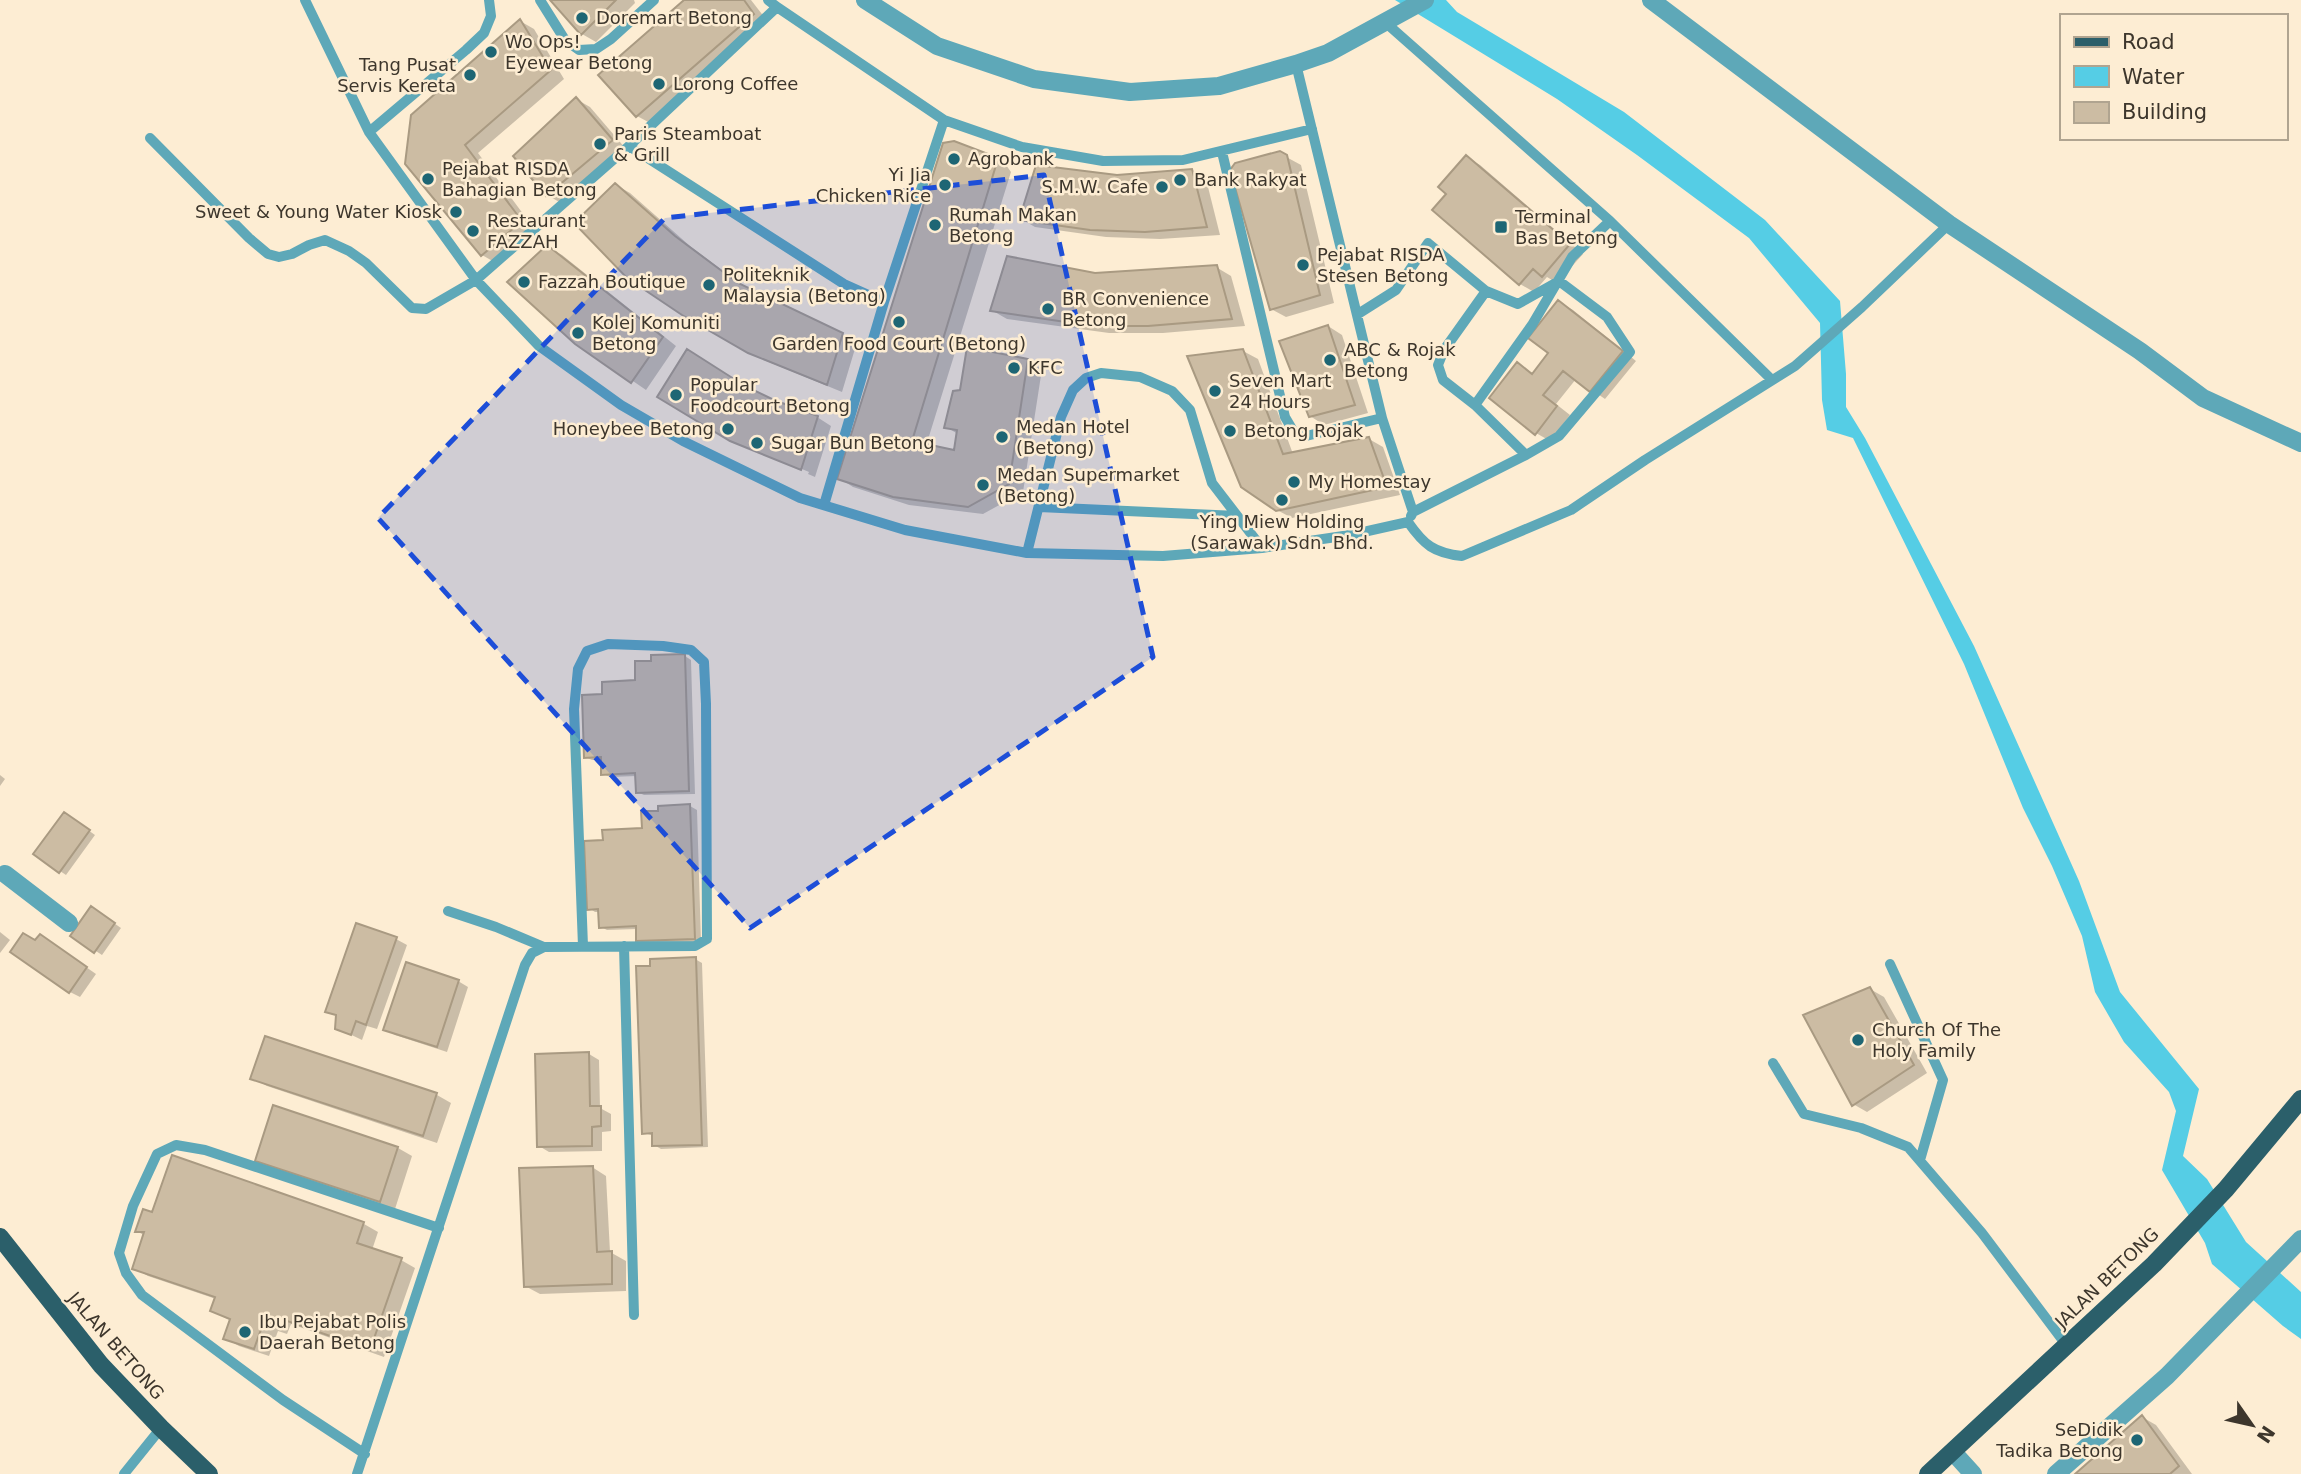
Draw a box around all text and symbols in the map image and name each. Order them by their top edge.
place label: Doremart Betong [596,7,752,28]
marker: Doremart Betong [574,10,590,26]
legend [2060,14,2287,140]
text: Road [2122,30,2175,54]
place label: Wo Ops! Eyewear Betong [505,31,652,73]
marker: Wo Ops! Eyewear Betong [483,44,499,60]
place label: Tang Pusat Servis Kereta [337,54,456,96]
text: Water [2122,65,2184,89]
marker: Tang Pusat Servis Kereta [462,67,478,83]
place label: Lorong Coffee [673,73,798,94]
marker: Lorong Coffee [651,76,667,92]
text: Building [2122,100,2207,124]
place label: Paris Steamboat & Grill [614,123,761,165]
marker: Paris Steamboat & Grill [592,136,608,152]
place label: Agrobank [968,148,1055,169]
marker: Agrobank [946,151,962,167]
place label: Pejabat RISDA Bahagian Betong [442,158,597,200]
place label: Yi Jia Chicken Rice [816,164,931,206]
place label: Bank Rakyat [1194,169,1307,190]
marker: Pejabat RISDA Bahagian Betong [420,171,436,187]
marker: Bank Rakyat [1172,172,1188,188]
place label: S.M.W. Cafe [1041,176,1148,197]
marker: Yi Jia Chicken Rice [937,177,953,193]
marker: S.M.W. Cafe [1154,179,1170,195]
place label: Sweet & Young Water Kiosk [195,201,443,222]
marker: Sweet & Young Water Kiosk [448,204,464,220]
place label: Rumah Makan Betong [949,204,1077,246]
place label: Terminal Bas Betong [1514,206,1618,248]
place label: Restaurant FAZZAH [487,210,586,252]
marker: Rumah Makan Betong [927,217,943,233]
marker: Terminal Bas Betong [1493,219,1509,235]
marker: Restaurant FAZZAH [465,223,481,239]
place label: Pejabat RISDA Stesen Betong [1317,244,1448,286]
marker: Pejabat RISDA Stesen Betong [1295,257,1311,273]
place label: Politeknik Malaysia (Betong) [723,264,886,306]
place label: Fazzah Boutique [538,271,686,292]
marker: Fazzah Boutique [516,274,532,290]
marker: Politeknik Malaysia (Betong) [701,277,717,293]
place label: BR Convenience Betong [1062,288,1209,330]
marker: BR Convenience Betong [1040,301,1056,317]
place label: Kolej Komuniti Betong [592,312,720,354]
marker: Garden Food Court (Betong) [891,314,907,330]
marker: Kolej Komuniti Betong [570,325,586,341]
place label: Garden Food Court (Betong) [772,333,1026,354]
place label: ABC & Rojak Betong [1344,339,1456,381]
marker: ABC & Rojak Betong [1322,352,1338,368]
place label: KFC [1028,357,1063,378]
marker: KFC [1006,360,1022,376]
place label: Seven Mart 24 Hours [1229,370,1331,412]
place label: Popular Foodcourt Betong [690,374,850,416]
marker: Seven Mart 24 Hours [1207,383,1223,399]
marker: Popular Foodcourt Betong [668,387,684,403]
place label: Medan Hotel (Betong) [1016,416,1130,458]
place label: Honeybee Betong [553,418,714,439]
place label: Betong Rojak [1244,420,1364,441]
marker: Honeybee Betong [720,421,736,437]
marker: Betong Rojak [1222,423,1238,439]
marker: Medan Hotel (Betong) [994,429,1010,445]
place label: Sugar Bun Betong [771,432,935,453]
marker: Sugar Bun Betong [749,435,765,451]
place label: Medan Supermarket (Betong) [997,464,1180,506]
place label: My Homestay [1308,471,1432,492]
marker: My Homestay [1286,474,1302,490]
marker: Medan Supermarket (Betong) [975,477,991,493]
marker: Ying Miew Holding (Sarawak) Sdn. Bhd. [1274,492,1290,508]
place label: Ying Miew Holding (Sarawak) Sdn. Bhd. [1190,511,1374,553]
place label: Church Of The Holy Family [1872,1019,2001,1061]
marker: Church Of The Holy Family [1850,1032,1866,1048]
street label: JALAN BETONG [2050,1223,2163,1333]
street label: JALAN BETONG [63,1287,169,1404]
place label: Ibu Pejabat Polis Daerah Betong [259,1311,406,1353]
marker: Ibu Pejabat Polis Daerah Betong [237,1324,253,1340]
north arrow [2217,1390,2287,1460]
place label: SeDidik Tadika Betong [1995,1419,2124,1461]
text: N [2253,1422,2280,1447]
marker: SeDidik Tadika Betong [2129,1432,2145,1448]

